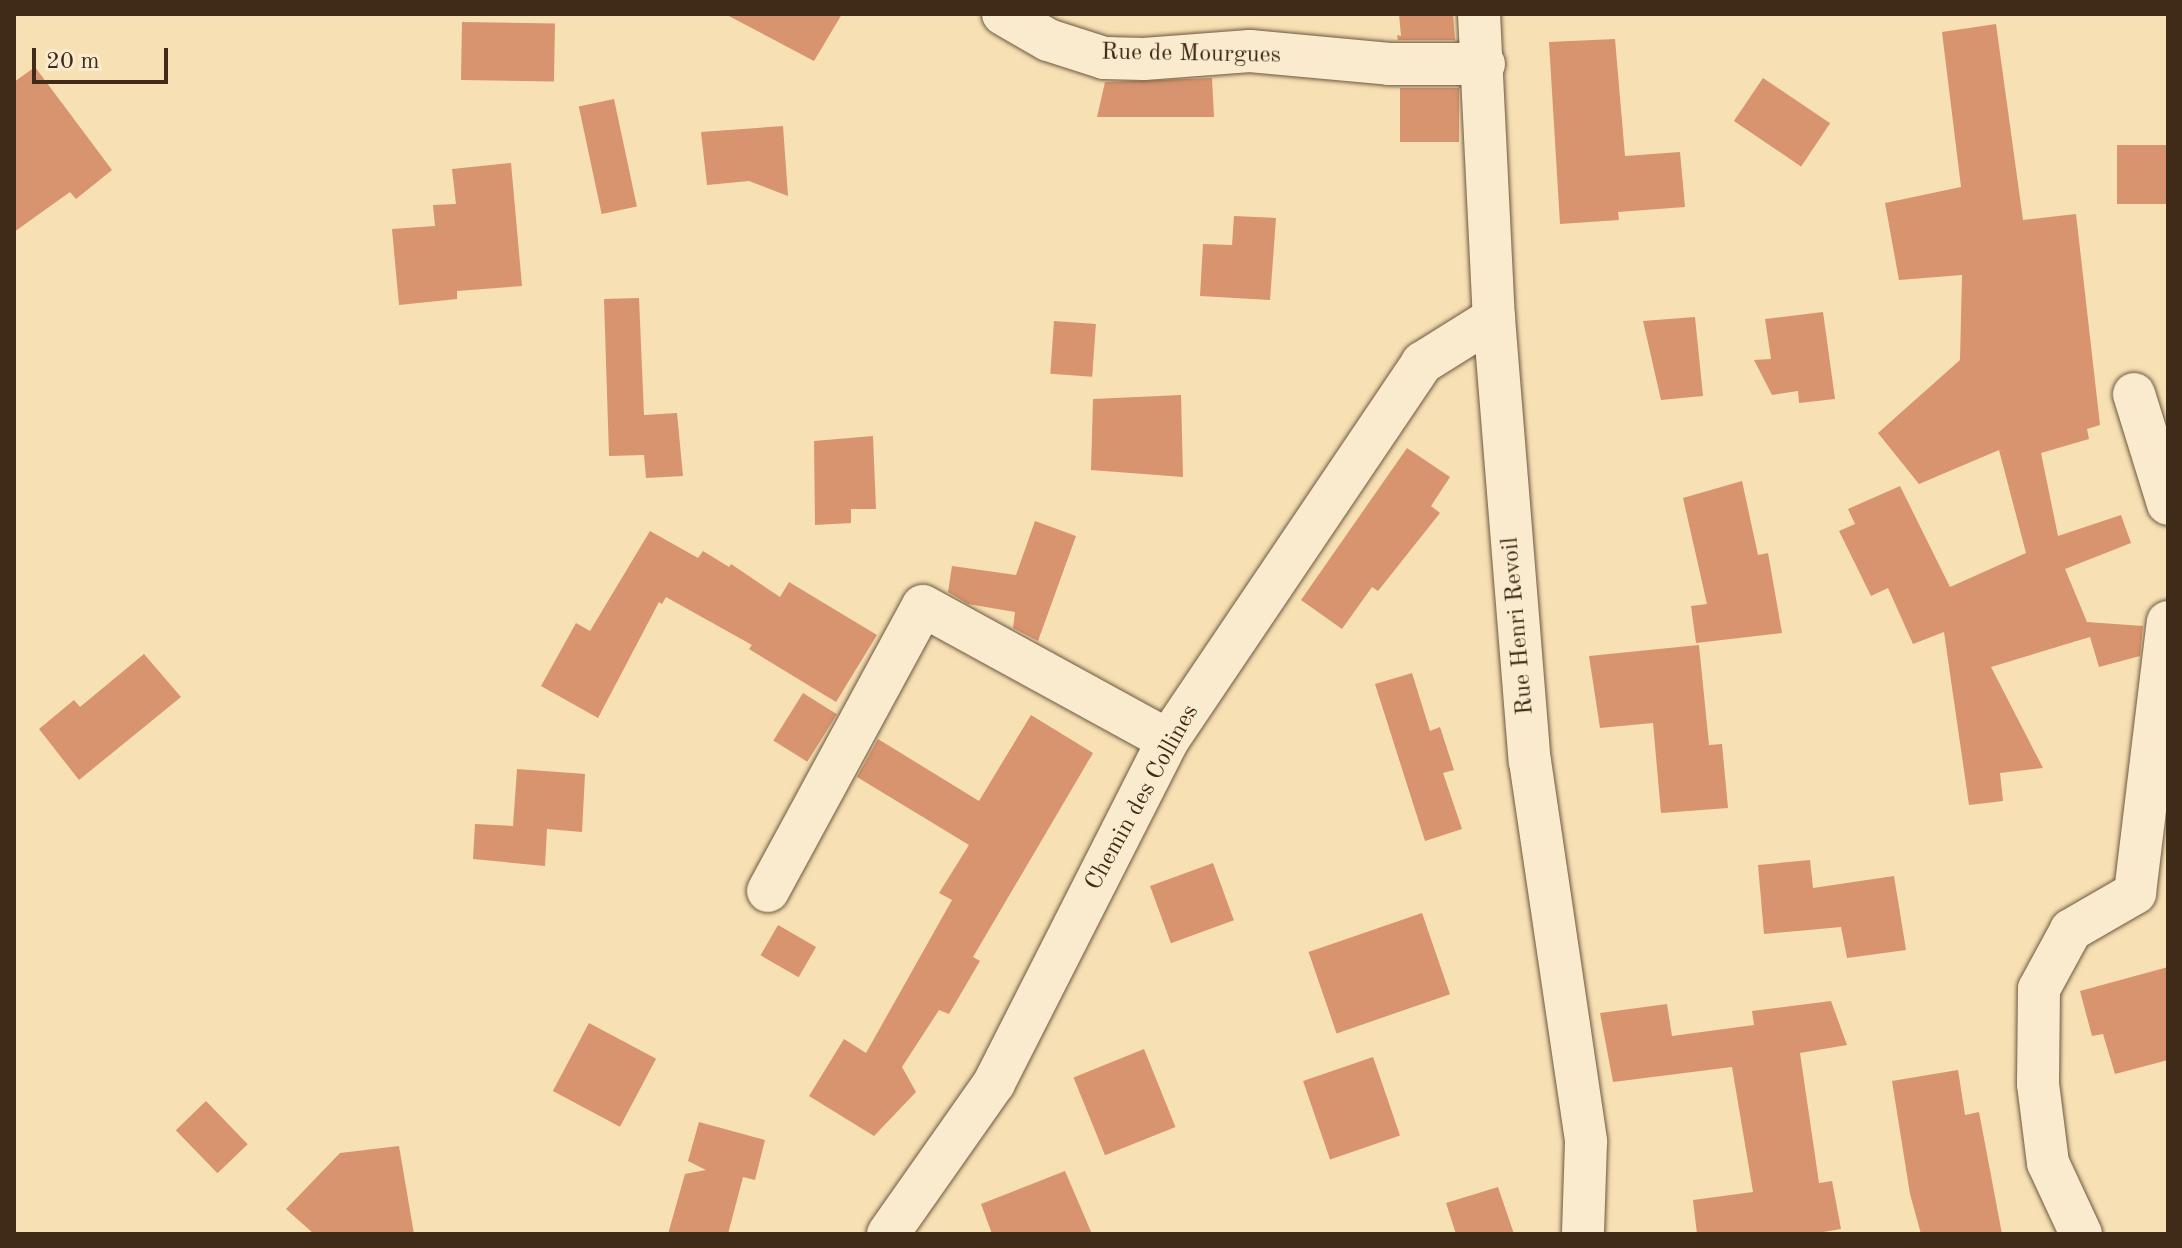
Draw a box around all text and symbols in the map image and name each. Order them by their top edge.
scale bar [36,32,172,82]
street label: Rue de Mourgues [1101,39,1281,71]
text: 20 m [46,50,100,74]
street label: Rue Henri Revoil [1497,536,1541,716]
street label: Chemin des Collines [1080,700,1206,896]

